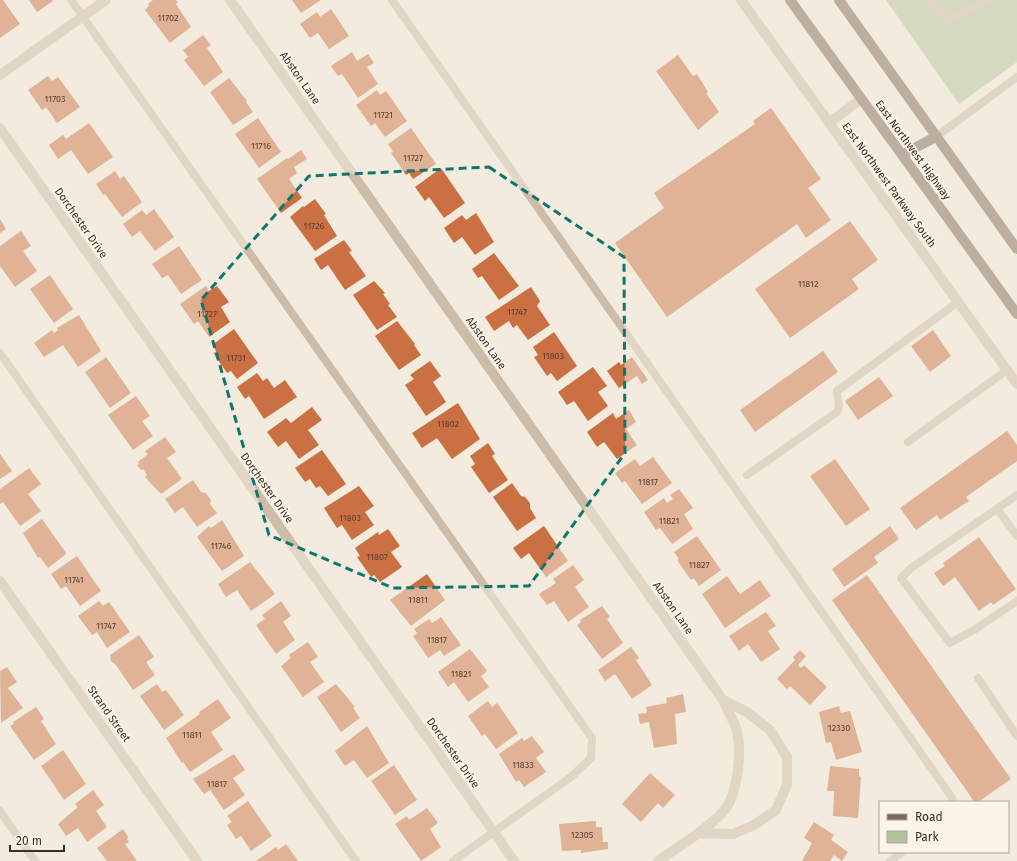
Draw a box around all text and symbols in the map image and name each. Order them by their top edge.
house number: 11702 [158,13,178,23]
street label: Abston Lane [277,49,323,107]
house number: 11703 [45,94,65,104]
street label: East Northwest Highway [873,98,954,203]
house number: 11721 [373,110,393,120]
street label: East Northwest Parkway South [839,120,939,250]
house number: 11716 [251,141,271,151]
house number: 11727 [403,153,423,163]
street label: Dorchester Drive [52,185,110,261]
house number: 11726 [304,221,325,231]
house number: 11812 [798,279,818,289]
house number: 11747 [507,307,527,317]
house number: 11727 [197,309,217,319]
street label: Abston Lane [463,314,509,372]
house number: 11803 [542,351,564,361]
house number: 11731 [226,353,246,363]
house number: 11802 [437,419,459,429]
street label: Dorchester Drive [238,450,296,526]
house number: 11817 [638,477,658,487]
house number: 11803 [339,513,361,523]
house number: 11821 [659,516,679,526]
house number: 11746 [211,541,232,551]
house number: 11807 [366,552,388,562]
house number: 11827 [689,560,709,570]
house number: 11741 [64,575,84,585]
street label: Abston Lane [650,579,696,637]
house number: 11811 [408,595,428,605]
house number: 11747 [96,621,116,631]
house number: 11817 [427,635,447,645]
house number: 11821 [451,669,471,679]
street label: Strand Street [85,683,133,745]
street label: Dorchester Drive [424,715,482,791]
house number: 12330 [828,723,850,733]
house number: 11811 [182,730,202,740]
house number: 11833 [512,760,534,770]
house number: 11817 [207,779,227,789]
legend [879,801,1009,853]
text: Road [915,810,943,824]
scale bar [10,827,64,853]
house number: 12305 [571,830,594,840]
text: Park [915,830,939,844]
text: 20 m [16,834,42,848]

